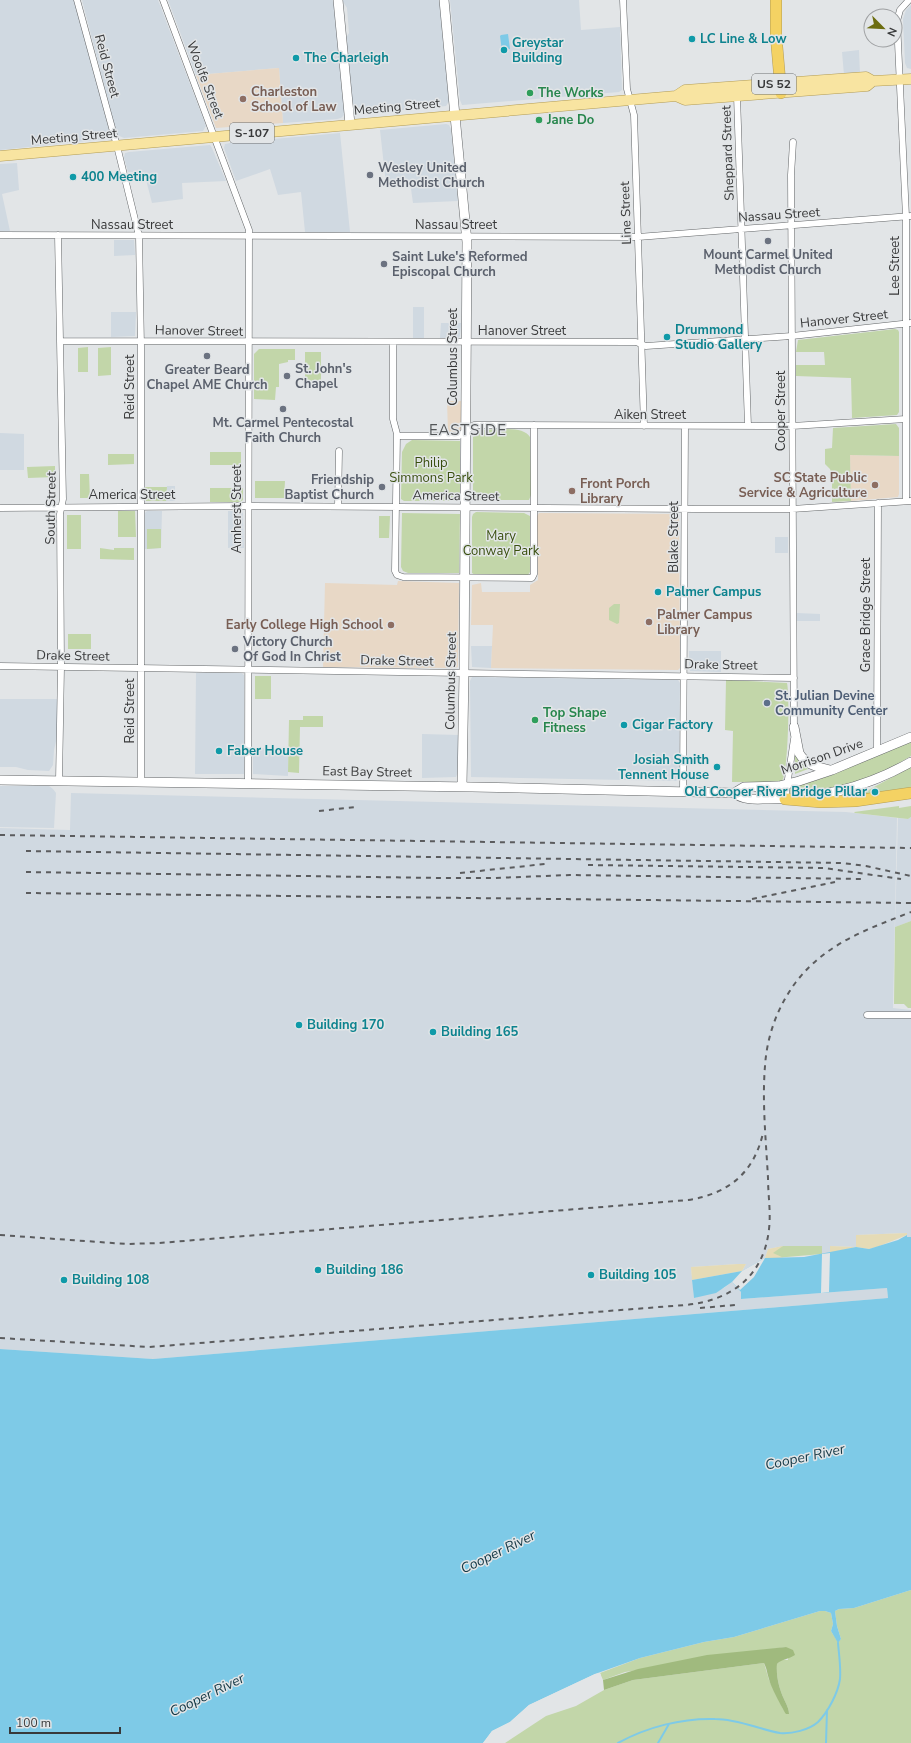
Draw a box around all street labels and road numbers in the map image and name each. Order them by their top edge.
street label: Reid Street [90,32,124,100]
street label: Woolfe Street [182,39,228,122]
road number: US 52 [752,74,796,94]
street label: Meeting Street [353,94,441,120]
street label: Sheppard Street [717,105,739,201]
road number: S-107 [230,123,274,143]
street label: Meeting Street [30,124,118,150]
street label: Line Street [616,181,636,245]
street label: Nassau Street [737,203,821,227]
street label: Nassau Street [91,216,173,234]
street label: Nassau Street [415,216,497,234]
street label: Lee Street [886,236,904,296]
street label: Hanover Street [799,305,889,333]
street label: Columbus Street [444,308,462,406]
street label: Hanover Street [155,321,244,341]
street label: Hanover Street [478,322,567,340]
street label: Reid Street [121,354,139,419]
street label: Cooper Street [772,370,790,451]
street label: Aiken Street [614,406,686,424]
street label: Amherst Street [228,464,246,554]
street label: South Street [41,471,61,545]
street label: America Street [89,486,176,504]
street label: America Street [412,486,500,506]
street label: Blake Street [665,501,683,573]
street label: Grace Bridge Street [857,557,875,672]
street label: Columbus Street [441,632,461,730]
street label: Drake Street [36,646,110,666]
street label: Drake Street [360,651,434,671]
street label: Drake Street [684,655,758,675]
street label: Reid Street [121,678,139,743]
street label: Morrison Drive [779,735,866,779]
street label: East Bay Street [322,762,412,782]

